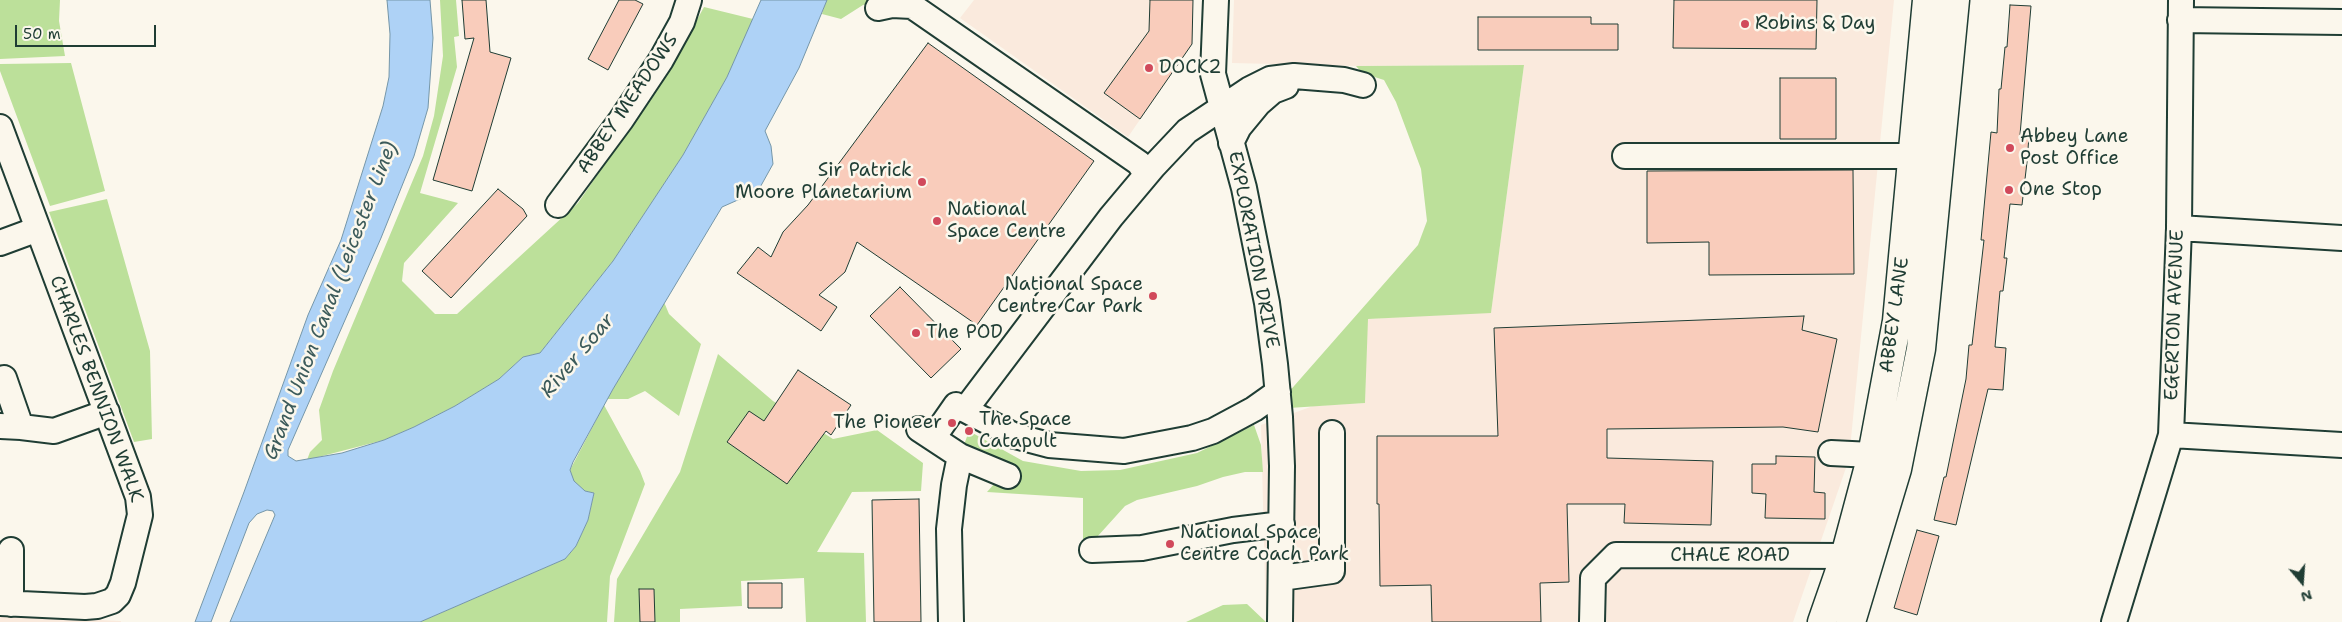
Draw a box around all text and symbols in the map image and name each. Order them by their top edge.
place label: Robins & Day [1755,13,1875,35]
scale bar [18,15,159,47]
marker: Robins & Day [1739,18,1751,30]
text: 50 m [23,24,61,44]
street label: ABBEY MEADOWS [573,30,683,178]
place label: DOCK2 [1159,57,1222,79]
marker: DOCK2 [1143,62,1155,74]
place label: Abbey Lane Post Office [2020,126,2128,170]
water label: Grand Union Canal (Leicester Line) [259,139,403,463]
marker: Abbey Lane Post Office [2004,142,2016,154]
street label: EXPLORATION DRIVE [1223,149,1283,351]
place label: Sir Patrick Moore Planetarium [735,160,912,204]
marker: Sir Patrick Moore Planetarium [916,176,928,188]
place label: One Stop [2019,179,2102,201]
marker: One Stop [2003,184,2015,196]
place label: National Space Centre [947,199,1066,243]
marker: National Space Centre [931,215,943,227]
street label: EGERTON AVENUE [2161,229,2189,401]
street label: ABBEY LANE [1876,256,1914,374]
street label: CHARLES BENNION WALK [44,273,148,505]
place label: National Space Centre Car Park [997,274,1143,318]
marker: National Space Centre Car Park [1147,290,1159,302]
water label: River Soar [536,309,620,403]
place label: The POD [926,322,1003,344]
marker: The POD [910,327,922,339]
place label: The Space Catapult [979,409,1071,453]
place label: The Pioneer [833,412,942,434]
marker: The Pioneer [946,417,958,429]
marker: The Space Catapult [963,425,975,437]
place label: National Space Centre Coach Park [1180,522,1349,566]
marker: National Space Centre Coach Park [1164,538,1176,550]
street label: CHALE ROAD [1670,545,1790,567]
north arrow [2277,557,2327,607]
text: N [2299,586,2315,607]

